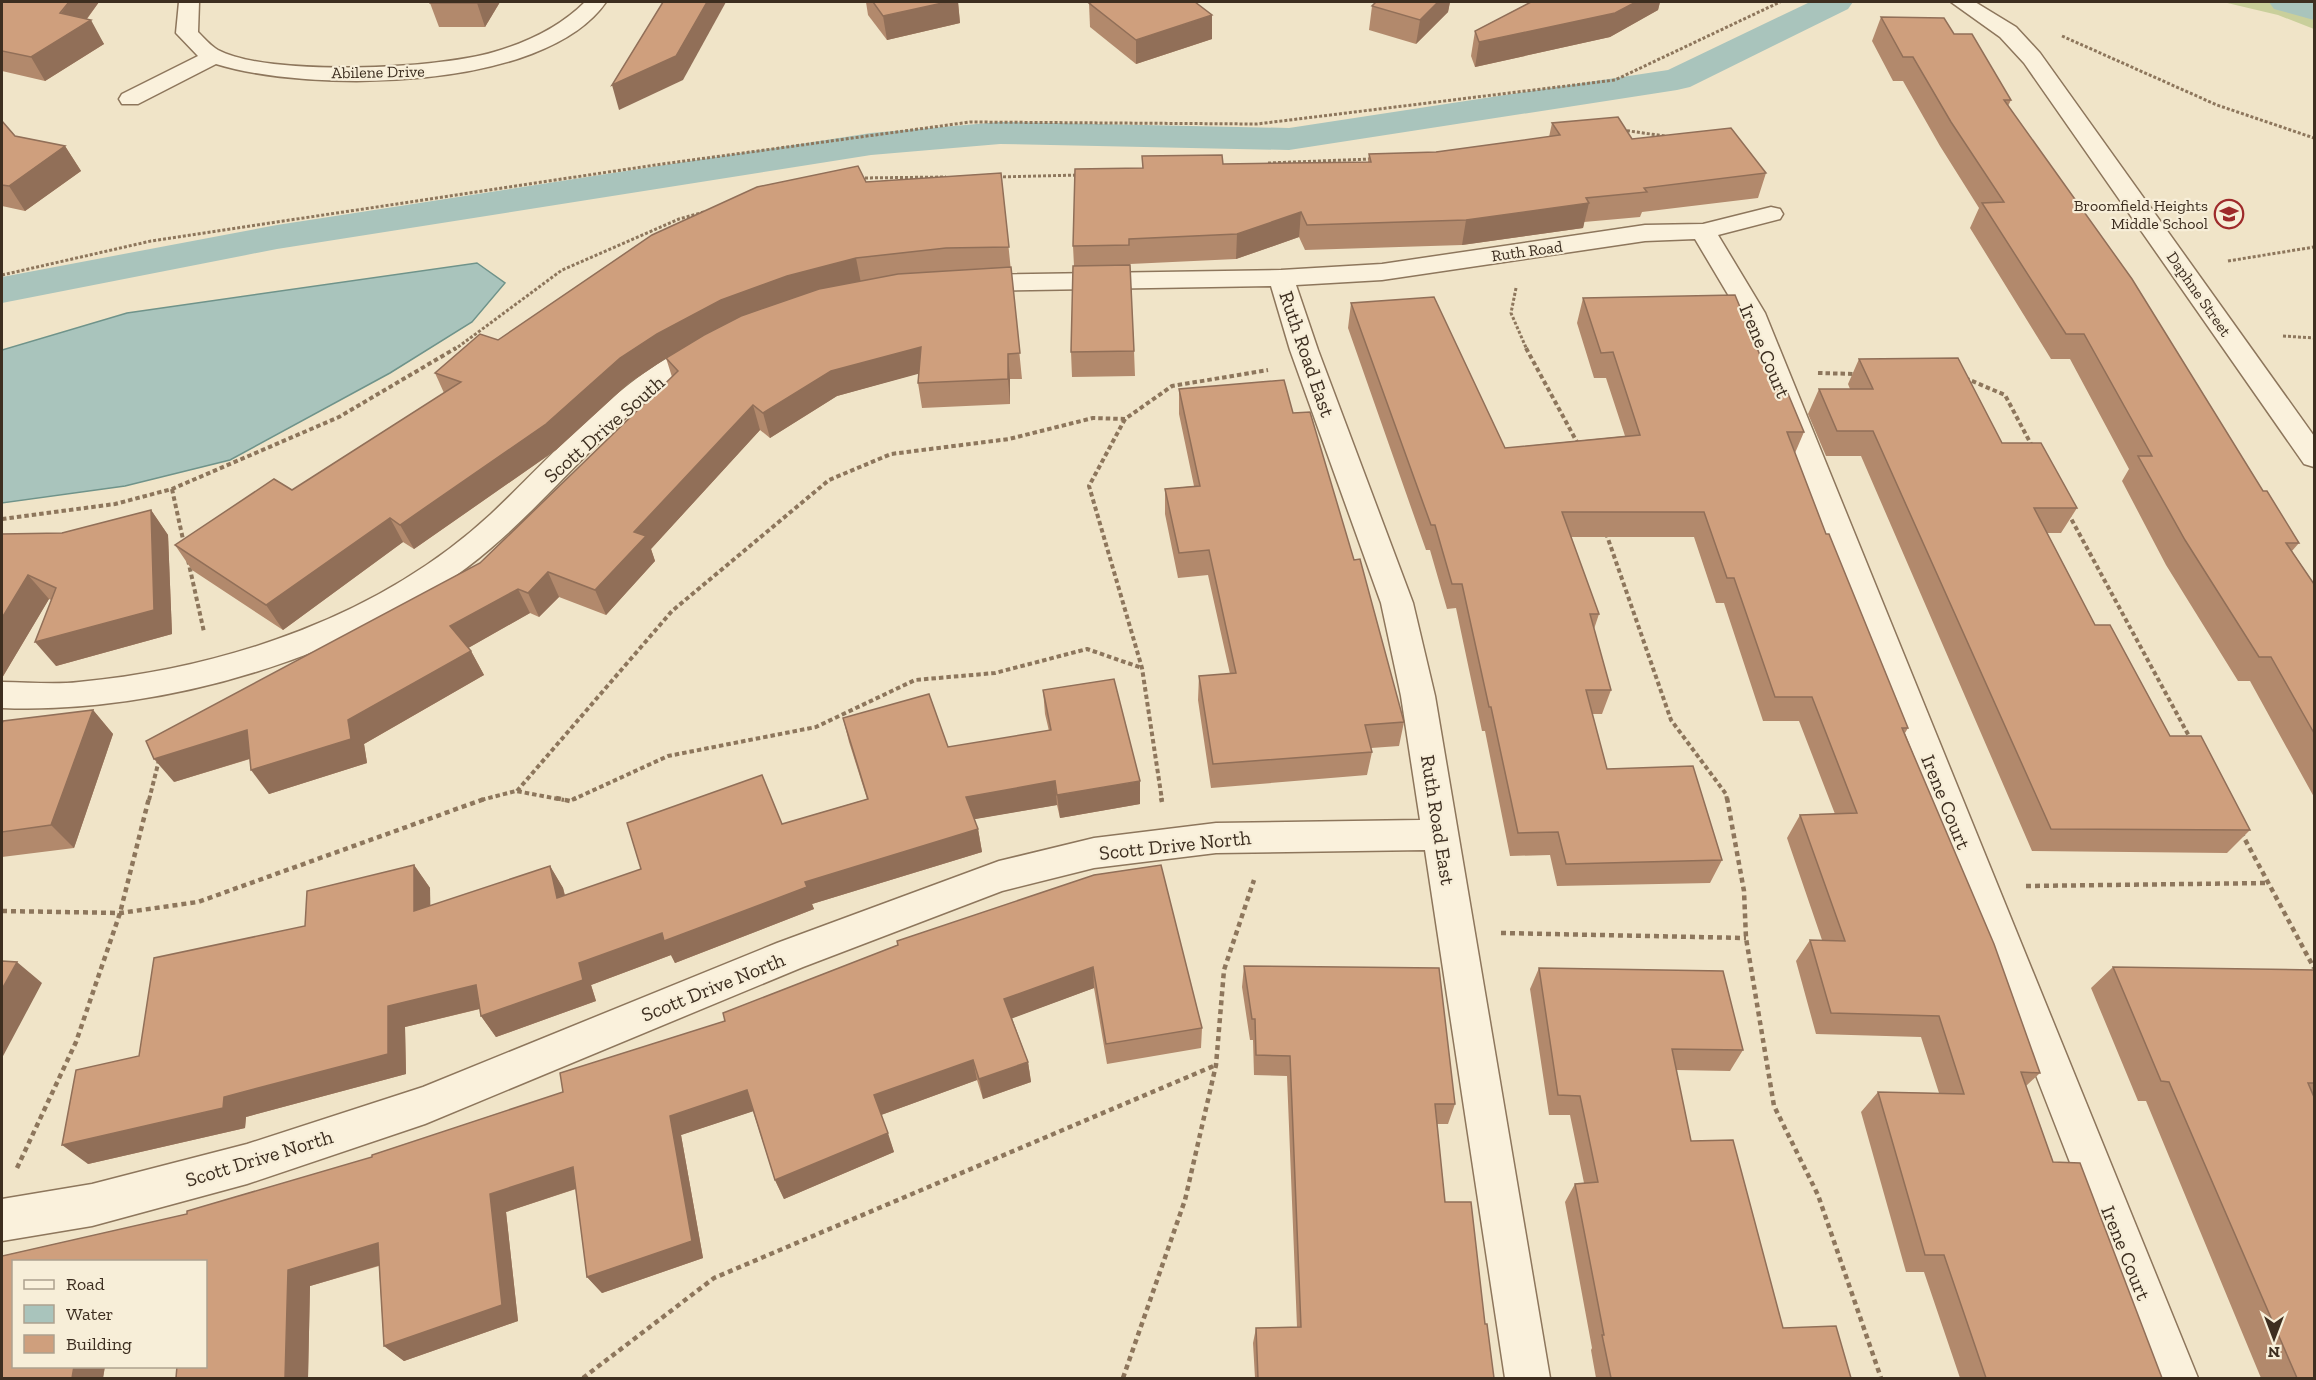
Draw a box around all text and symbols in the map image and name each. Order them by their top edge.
street label: Abilene Drive [331,62,425,82]
place label: Broomfield Heights Middle School [2074,196,2208,233]
school or university icon: Broomfield Heights Middle School [2213,198,2245,230]
street label: Ruth Road [1490,237,1564,265]
street label: Daphne Street [2163,248,2235,340]
street label: Ruth Road East [1274,288,1340,421]
street label: Irene Court [1734,300,1796,402]
street label: Scott Drive South [539,370,670,488]
street label: Irene Court [1916,751,1976,853]
street label: Ruth Road East [1416,753,1460,887]
street label: Scott Drive North [1098,825,1253,865]
street label: Scott Drive North [638,947,789,1027]
street label: Scott Drive North [182,1124,336,1192]
street label: Irene Court [2096,1202,2156,1304]
legend [12,1260,207,1368]
text: Road [66,1273,105,1295]
text: Water [66,1303,113,1325]
north arrow [2244,1308,2304,1368]
text: Building [66,1333,132,1355]
text: N [2268,1343,2280,1362]

